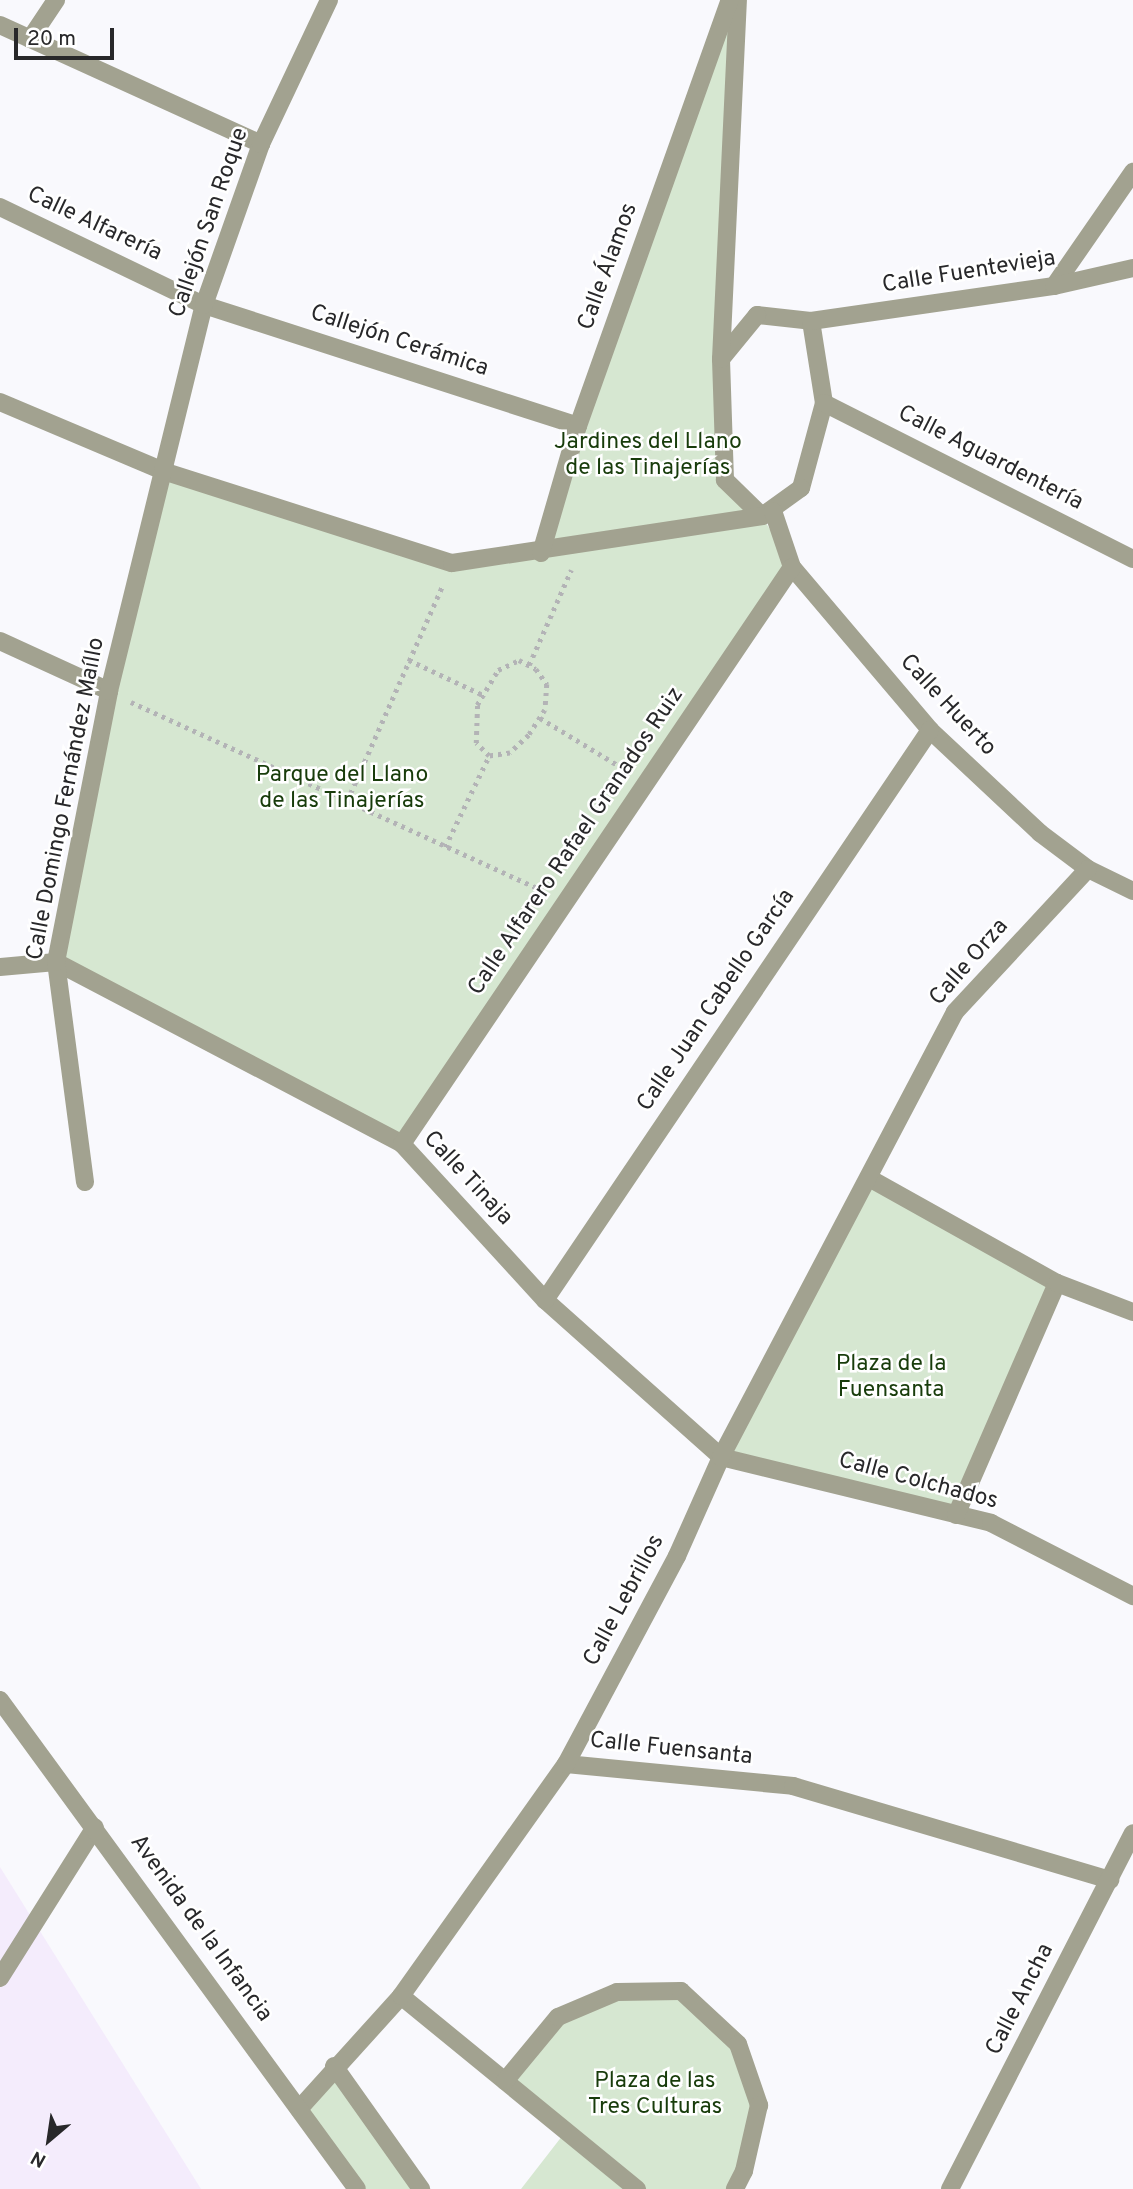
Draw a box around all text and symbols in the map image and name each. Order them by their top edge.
scale bar [18,14,117,58]
text: 20 m [27,26,76,53]
street label: Callejón San Roque [165,124,255,322]
street label: Calle Alfarería [22,182,166,268]
street label: Calle Álamos [573,199,645,335]
street label: Calle Fuentevieja [880,246,1058,300]
street label: Callejón Cerámica [306,300,492,384]
street label: Calle Aguardentería [892,400,1088,518]
park label: Jardines del Llano de las Tinajerías [554,429,742,483]
street label: Calle Domingo Fernández Maíllo [22,635,112,963]
street label: Calle Huerto [893,649,1001,763]
street label: Calle Alfarero Rafael Granados Ruiz [463,682,691,1002]
park label: Parque del Llano de las Tinajerías [256,762,428,816]
street label: Calle Juan Cabello García [632,885,802,1117]
street label: Calle Orza [925,914,1015,1012]
street label: Calle Tinaja [416,1126,518,1232]
park label: Plaza de la Fuensanta [836,1351,946,1405]
street label: Calle Colchados [835,1447,1001,1517]
street label: Calle Lebrillos [579,1531,671,1671]
street label: Calle Fuensanta [588,1728,754,1772]
street label: Avenida de la Infancia [123,1830,277,2028]
street label: Calle Ancha [981,1939,1061,2061]
park label: Plaza de las Tres Culturas [588,2068,722,2122]
north arrow [14,2105,84,2175]
text: N [27,2145,51,2172]

